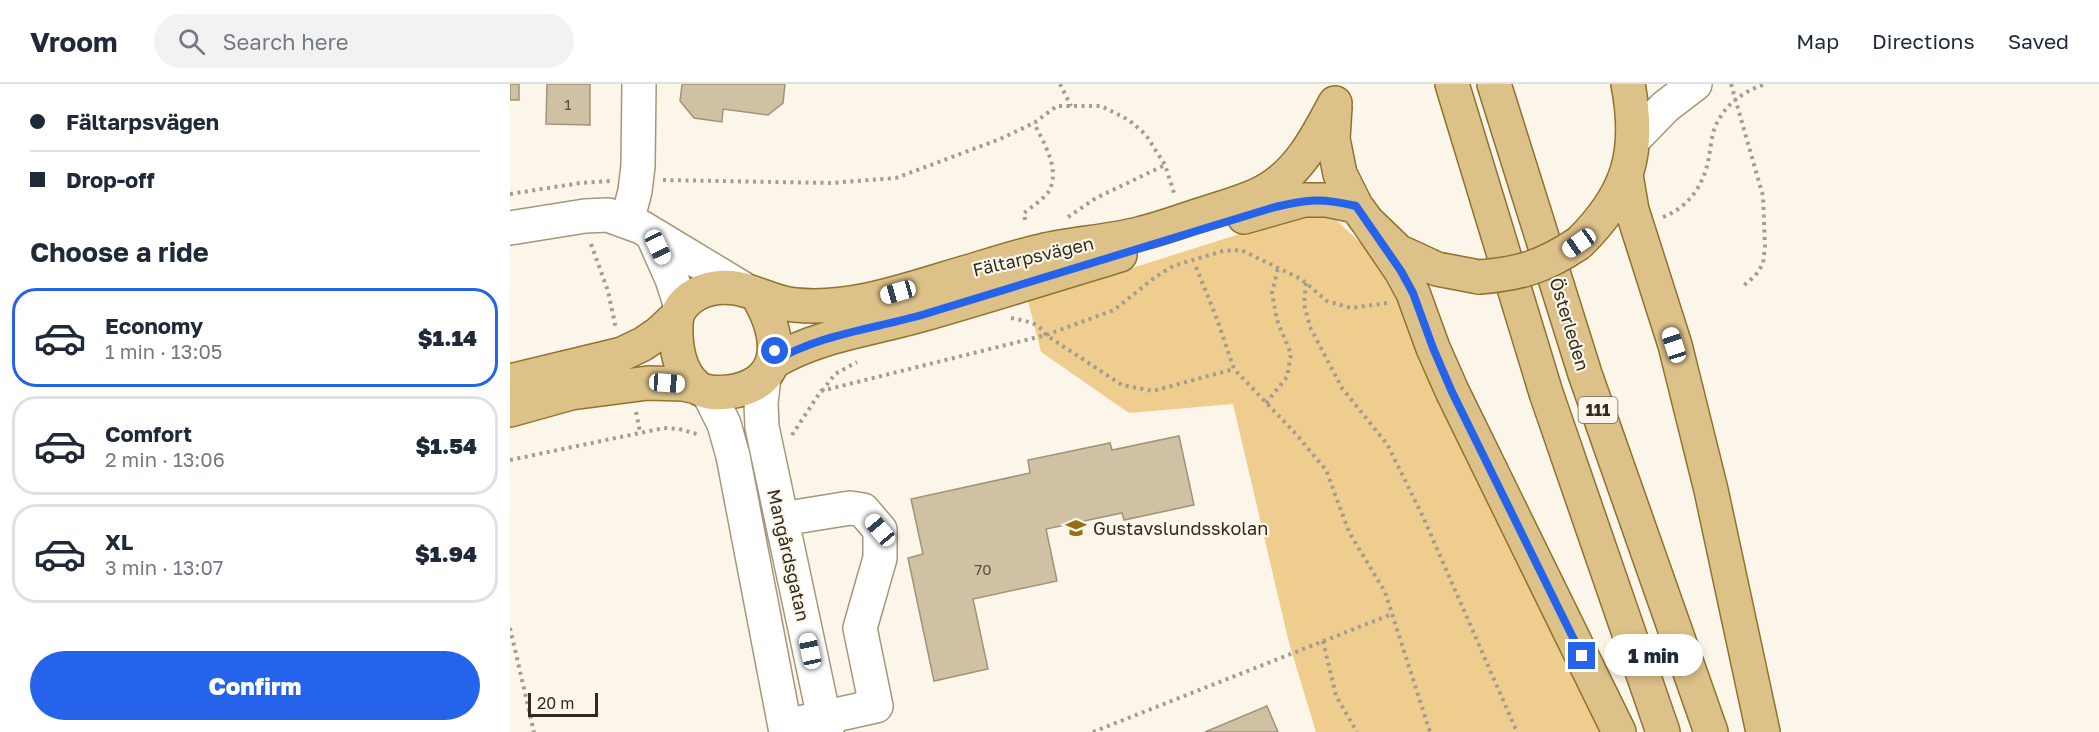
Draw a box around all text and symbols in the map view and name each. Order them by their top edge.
search box [154,14,574,68]
text: Vroom [30,25,118,58]
icon: search [175,25,208,58]
text: Search here [223,28,349,55]
text: Map [1796,28,1839,54]
text: Directions [1872,28,1975,54]
text: Saved [2008,28,2069,54]
house number: 1 [564,95,572,113]
text: Fältarpsvägen [66,108,219,135]
text: Drop-off [66,166,155,193]
car [1559,225,1599,261]
car [642,227,674,267]
street label: Fältarpsvägen [970,231,1096,281]
text: Choose a ride [30,236,209,268]
street label: Österleden [1545,275,1595,373]
car [878,278,918,306]
icon: car [33,311,87,365]
text: Economy [105,312,203,339]
text: $1.14 [418,324,477,351]
car [1660,325,1688,365]
route start [761,337,788,364]
text: 1 min · 13:05 [105,339,222,363]
car [648,373,686,393]
road number: 111 [1578,397,1618,423]
icon: car [33,419,87,473]
text: Comfort [105,420,192,447]
text: $1.54 [416,432,477,459]
text: 2 min · 13:06 [105,447,225,471]
street label: Mangårdsgatan [763,487,815,623]
car [862,510,898,550]
school or university icon: Gustavslundsskolan [1064,516,1088,540]
place label: Gustavslundsskolan [1093,517,1268,539]
icon: car [33,527,87,581]
text: XL [105,528,133,555]
text: $1.94 [415,540,477,567]
text: 3 min · 13:07 [105,555,223,579]
house number: 70 [974,560,992,578]
car [797,632,823,670]
callout: 1 min [1603,635,1702,677]
route end [1568,642,1595,669]
text: 1 min [1628,643,1679,667]
button: Confirm [30,651,480,720]
scale bar [528,690,598,718]
text: 20 m [537,693,574,713]

